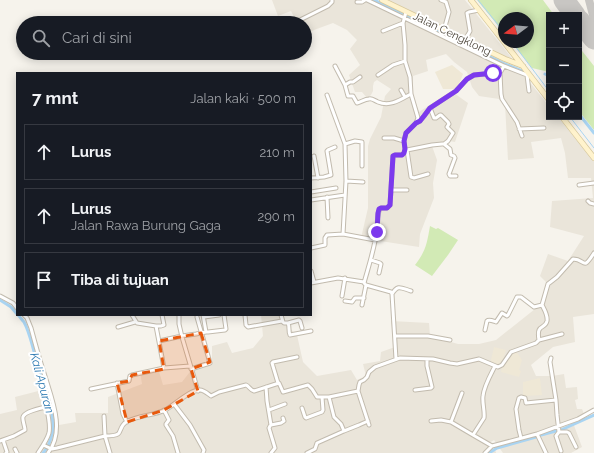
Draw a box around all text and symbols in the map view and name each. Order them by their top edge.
street label: Jalan Cengklong [411,9,493,59]
north arrow [498,12,534,48]
map controls [546,12,582,120]
button: + [546,12,582,48]
search box [16,16,312,60]
icon: search [30,27,52,49]
text: Cari di sini [62,29,132,47]
button: − [546,48,582,84]
route start [484,64,502,82]
button: locate [546,84,582,120]
text: 7 mnt [32,88,78,108]
text: Jalan kaki · 500 m [190,91,296,106]
icon: ahead [33,141,55,163]
text: Lurus [71,143,112,161]
text: 210 m [259,145,295,160]
text: Lurus [71,200,112,218]
icon: ahead [33,205,55,227]
text: 290 m [257,209,295,224]
text: Jalan Rawa Burung Gaga [71,218,221,233]
route end [368,223,386,241]
icon: arrive [33,269,55,291]
text: Tiba di tujuan [71,271,169,289]
water label: Kali Apuran [27,351,57,415]

